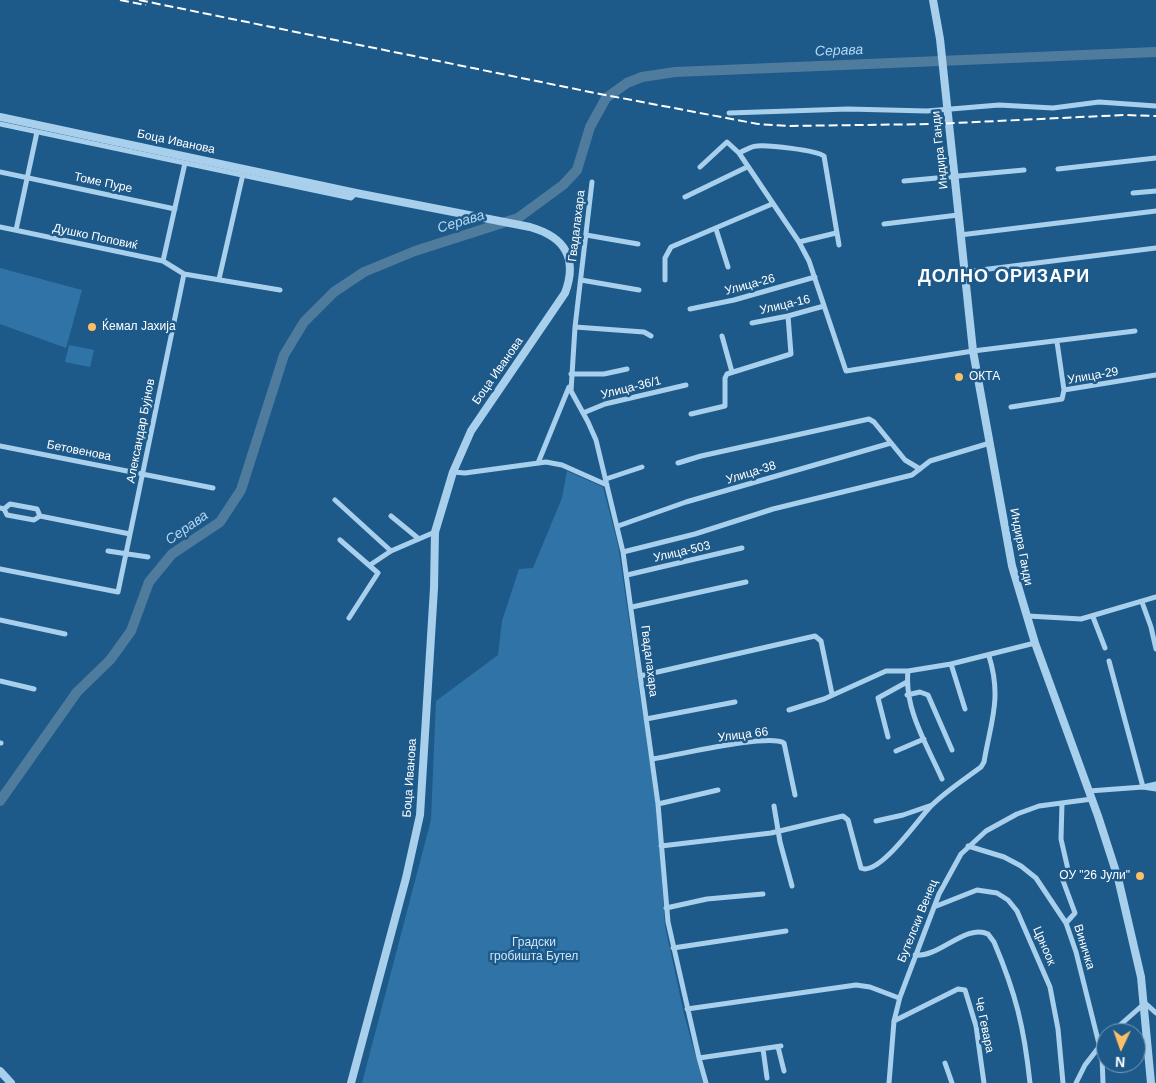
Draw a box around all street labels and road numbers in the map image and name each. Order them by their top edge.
street label: Индира Ганди [929,110,951,190]
street label: Боца Иванова [136,127,216,157]
street label: Томе Пуре [73,170,133,196]
street label: Гвадалахара [565,189,589,263]
street label: Душко Поповиќ [51,221,139,253]
street label: Улица-26 [723,271,777,299]
street label: Улица-16 [758,292,812,318]
street label: Боца Иванова [469,334,527,408]
street label: Улица-29 [1066,364,1120,388]
street label: Улица-36/1 [599,374,663,402]
street label: Александар Бујнов [124,378,158,484]
street label: Бетовенова [46,438,112,464]
street label: Улица-38 [724,459,778,487]
street label: Индира Ганди [1006,507,1036,587]
street label: Улица-503 [652,538,712,566]
street label: Гвадалахара [637,624,661,698]
street label: Улица 66 [717,725,769,745]
street label: Боца Иванова [400,738,420,818]
street label: Бутелски Венец [895,877,941,965]
street label: Виничка [1070,923,1098,971]
street label: Црноок [1029,924,1059,968]
street label: Че Гевара [971,996,997,1054]

